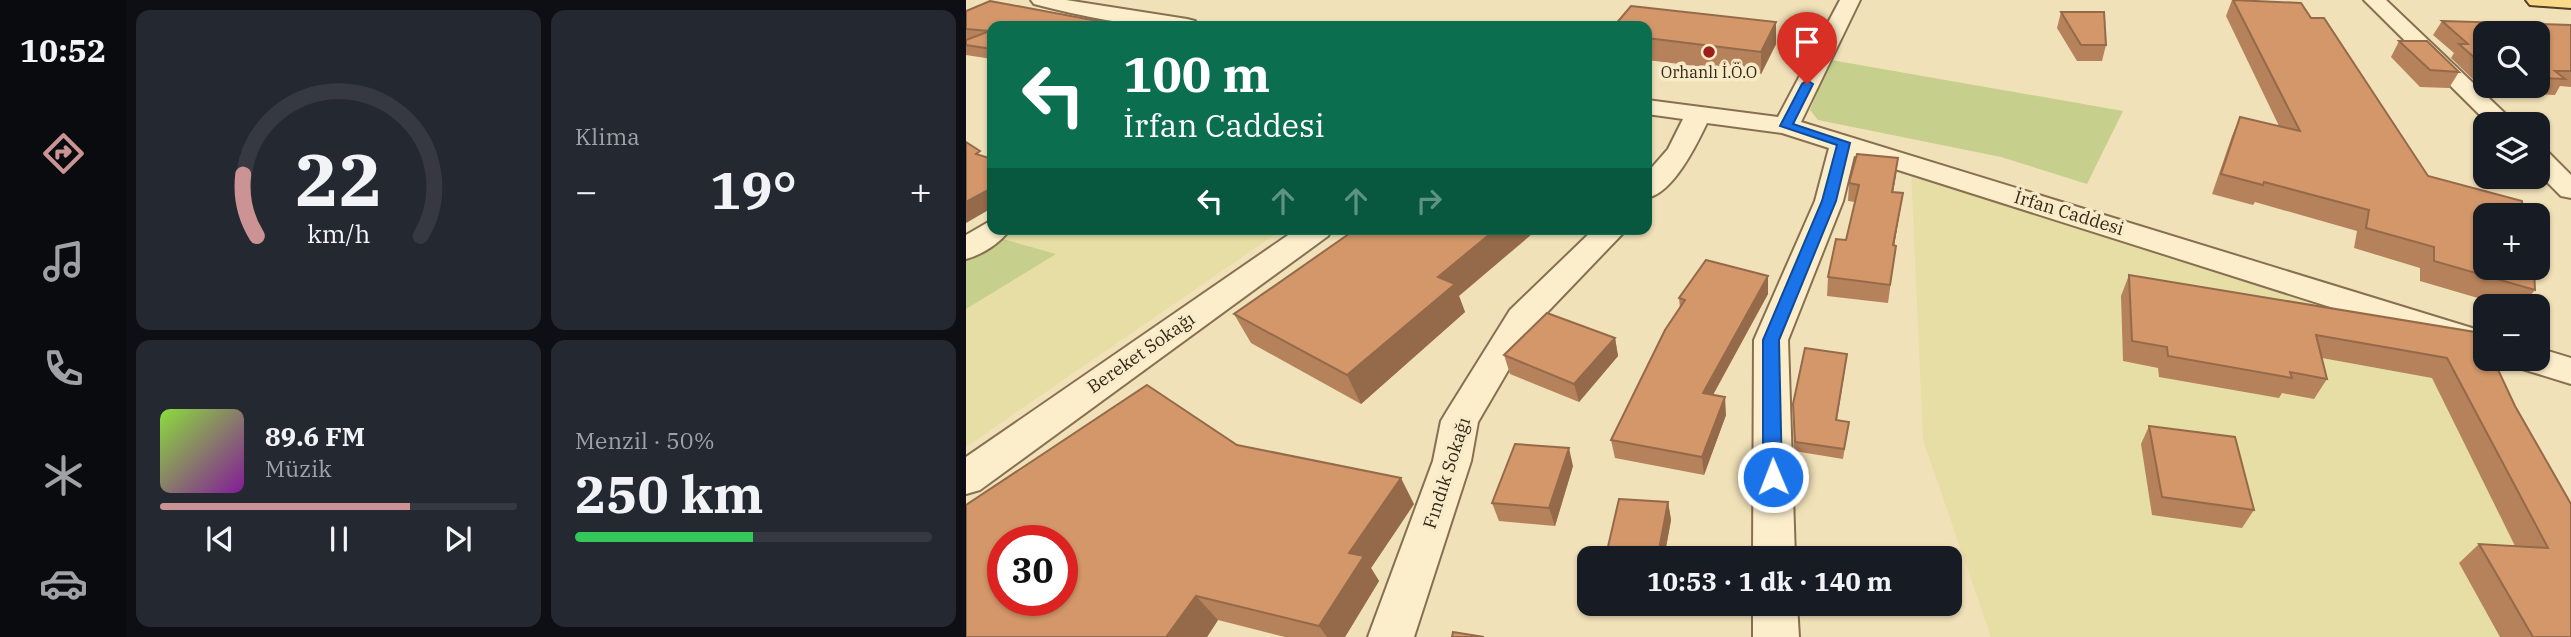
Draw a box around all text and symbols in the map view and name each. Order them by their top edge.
pin [1777,12.0,1837,84]
map controls [2473,21,2550,371]
button: search [2473,21,2550,98]
icon: arrive [1788,23,1826,61]
text: 10:52 [20,29,106,71]
text: 100 m [1123,42,1270,105]
marker: Orhanlı İ.Ö.O [1701,44,1717,60]
icon: left [1008,49,1099,140]
place label: Orhanlı İ.Ö.O [1661,62,1757,82]
text: İrfan Caddesi [1123,104,1325,146]
button: layers [2473,112,2550,189]
text: Klima [575,121,640,151]
icon: directions [39,129,88,178]
text: 22 [295,131,382,226]
text: 19° [710,156,797,223]
text: − [575,166,598,215]
text: + [909,166,932,215]
icon: left [1191,182,1229,220]
icon: ahead [1264,182,1302,220]
icon: ahead [1337,182,1375,220]
icon: right [1410,182,1448,220]
street label: İrfan Caddesi [2012,185,2127,240]
button: + [2473,203,2550,280]
text: km/h [307,217,370,250]
icon: music [39,237,88,286]
button: − [2473,294,2550,371]
street label: Bereket Sokağı [1082,307,1199,398]
icon: phone [39,344,88,393]
street label: Fındık Sokağı [1418,414,1475,531]
text: 89.6 FM [265,419,365,453]
text: Menzil · 50% [575,425,715,455]
position arrow [1736,440,1810,514]
icon: climate [39,451,88,500]
text: Müzik [265,453,332,483]
text: 250 km [575,460,764,527]
icon: previous [201,520,239,558]
icon: pause [320,520,358,558]
icon: next [439,520,477,558]
speed limit sign: 30 [987,525,1078,616]
icon: car [39,559,88,608]
text: 10:53 · 1 dk · 140 m [1647,564,1892,598]

